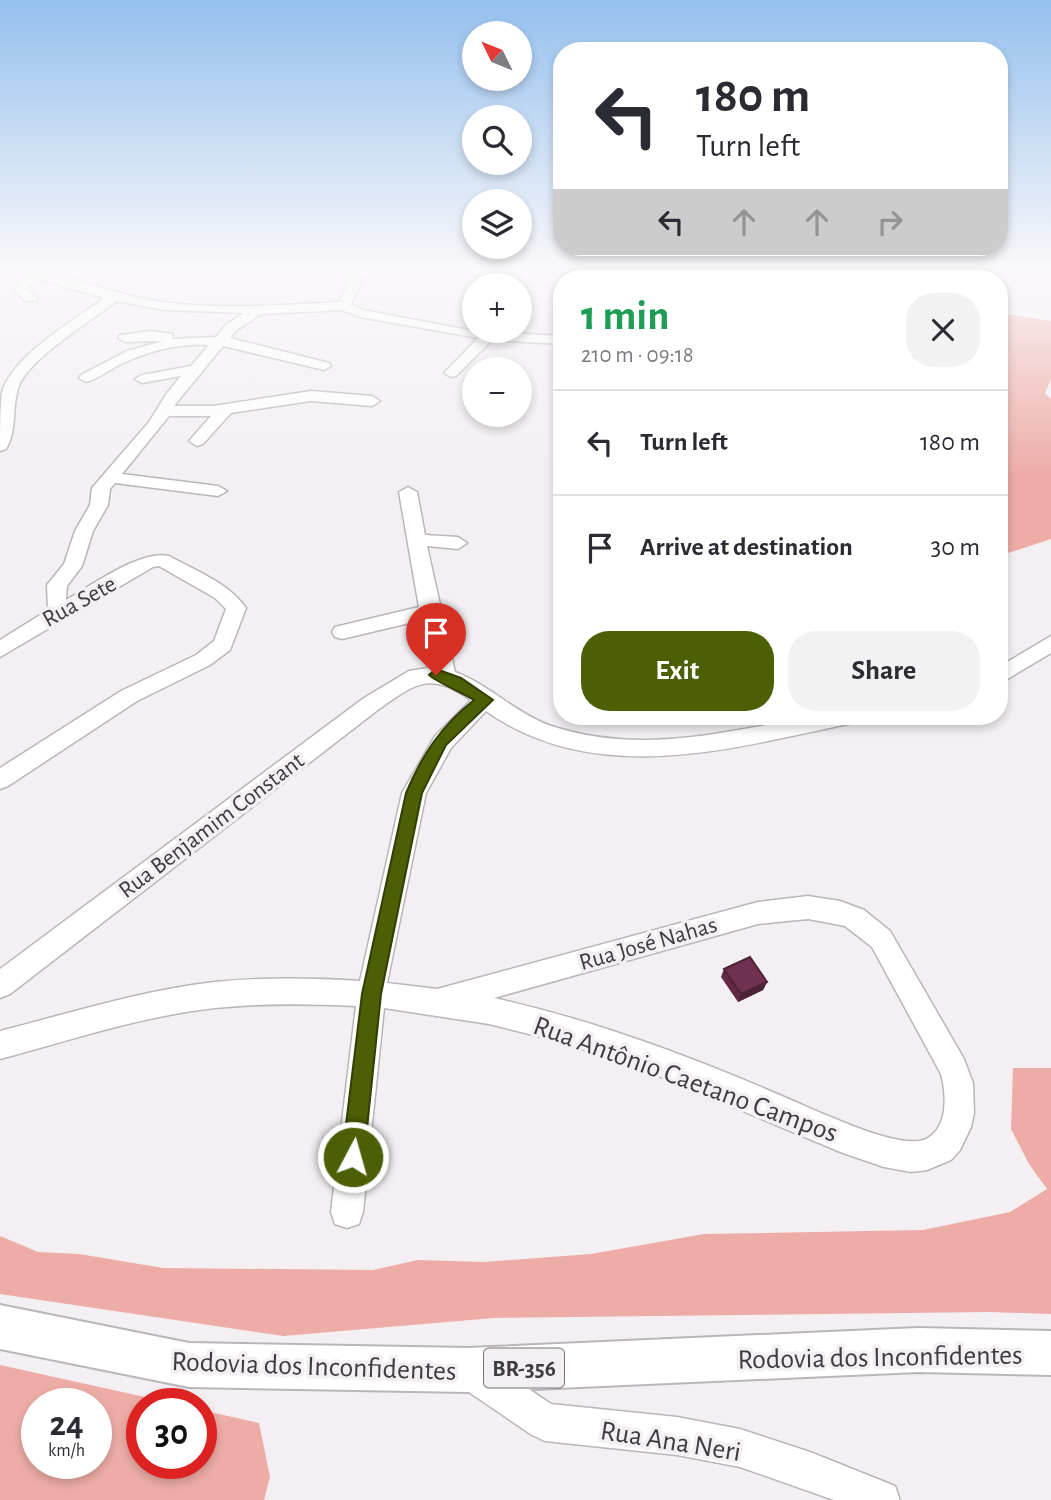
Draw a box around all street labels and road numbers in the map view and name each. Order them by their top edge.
street label: Rua Sete [38,572,120,632]
street label: Rua Benjamim Constant [115,748,309,903]
street label: Rua José Nahas [577,913,720,975]
street label: Rua Antônio Caetano Campos [529,1012,841,1148]
street label: Rodovia dos Inconfidentes [737,1342,1023,1374]
street label: Rodovia dos Inconfidentes [171,1348,457,1386]
road number: BR-356 [484,1348,564,1387]
street label: Rua Ana Neri [598,1417,743,1467]

